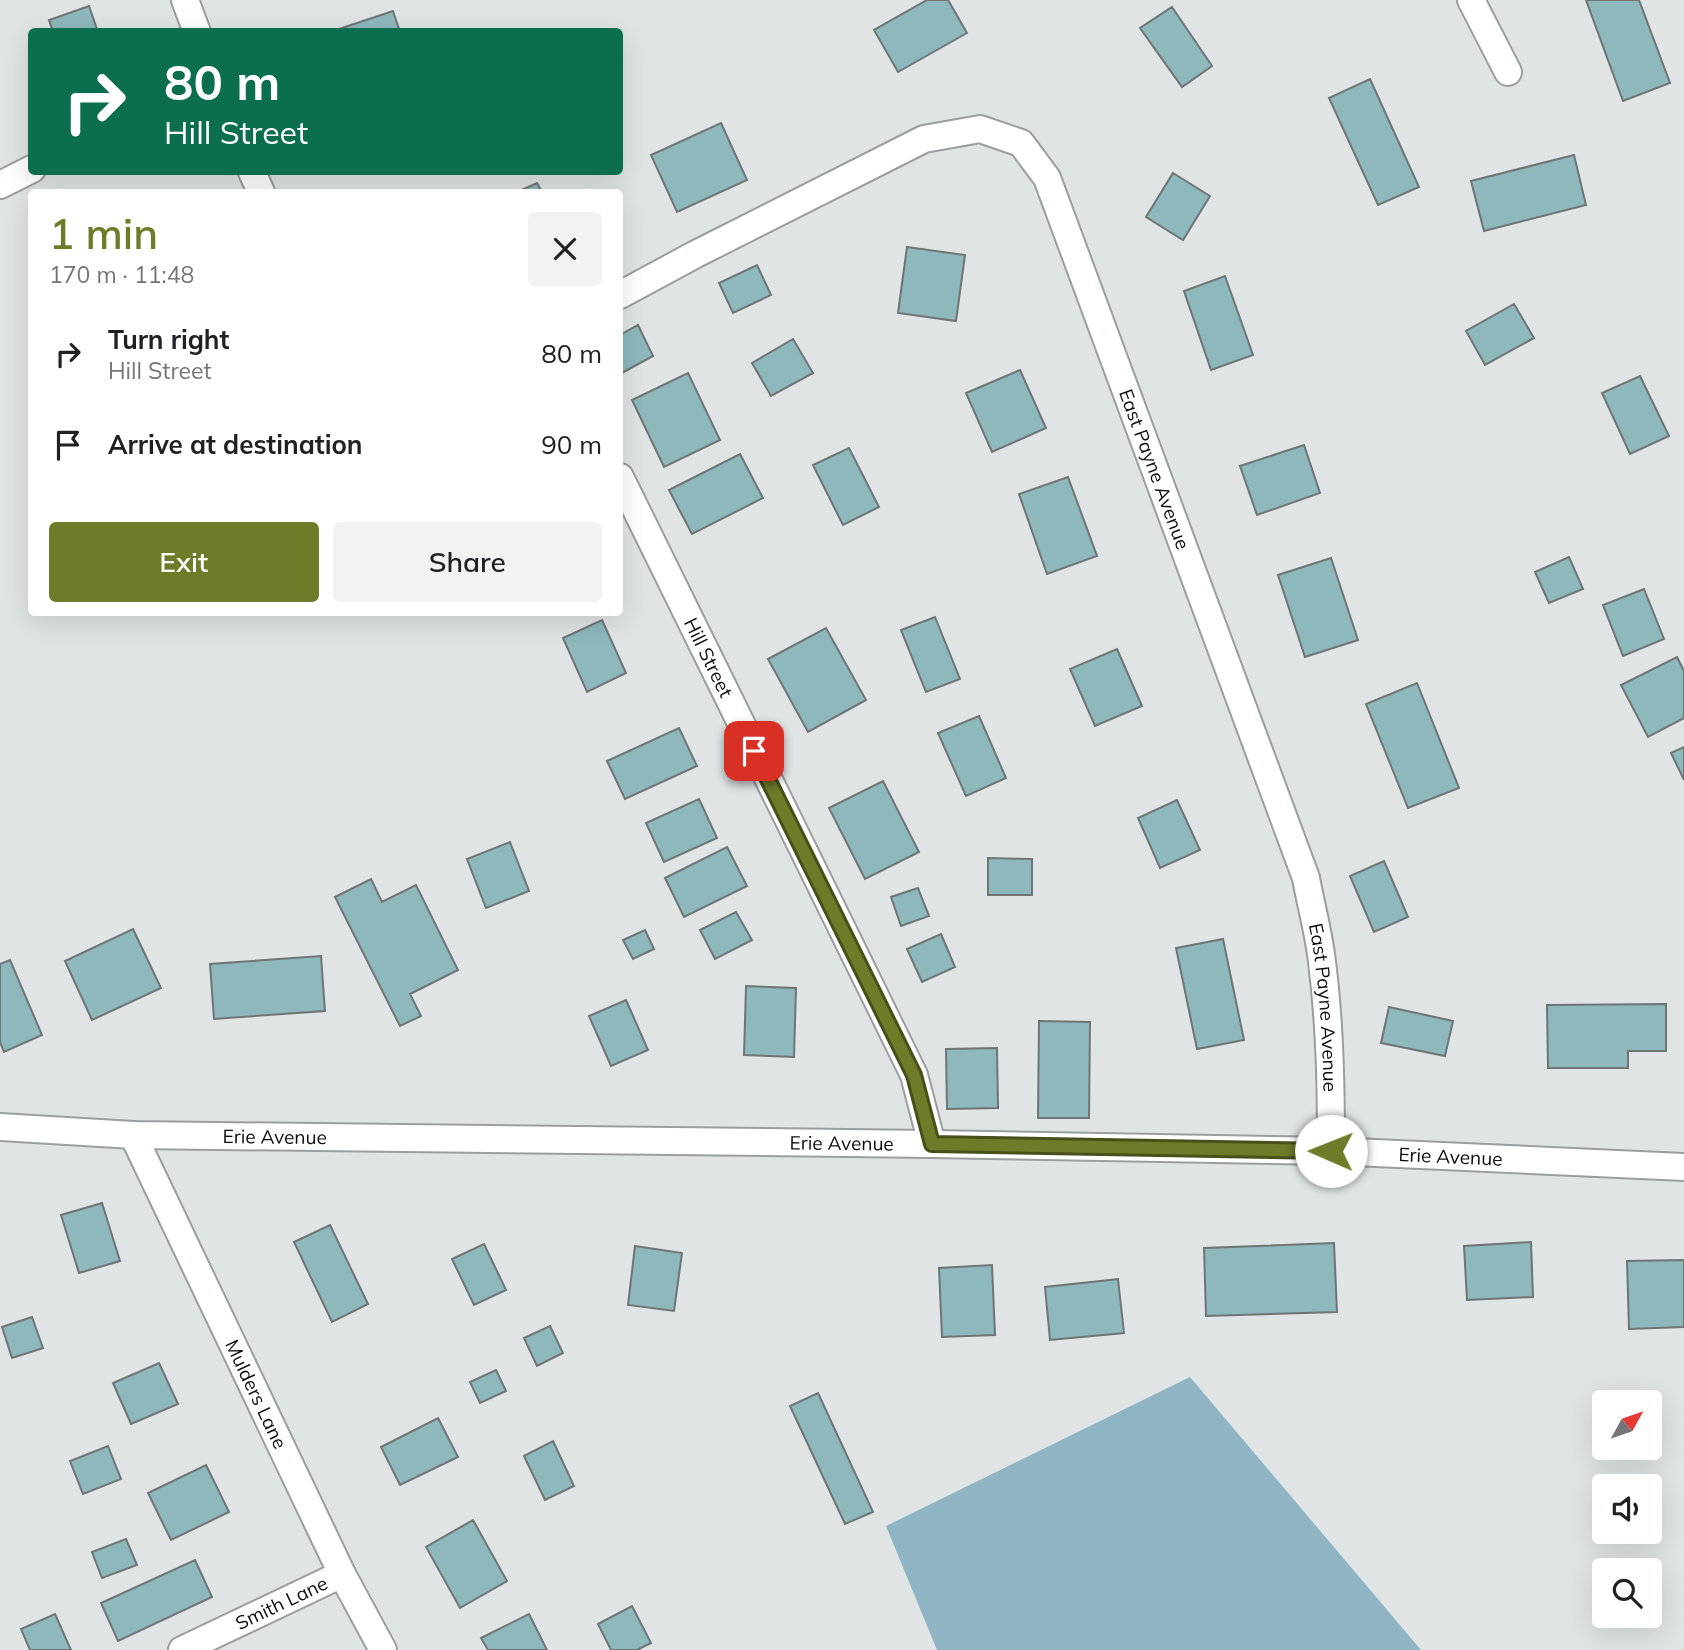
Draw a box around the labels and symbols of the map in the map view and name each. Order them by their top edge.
street label: East Payne Avenue [1114,386,1195,553]
street label: Hill Street [679,614,739,701]
pin [724,721,784,781]
street label: East Payne Avenue [1304,921,1343,1092]
position arrow [1294,1114,1368,1188]
street label: Erie Avenue [223,1124,327,1149]
street label: Erie Avenue [790,1130,894,1156]
street label: Erie Avenue [1398,1142,1503,1171]
street label: Mulders Lane [220,1336,293,1453]
north arrow [1592,1390,1662,1460]
street label: Smith Lane [231,1571,331,1635]

